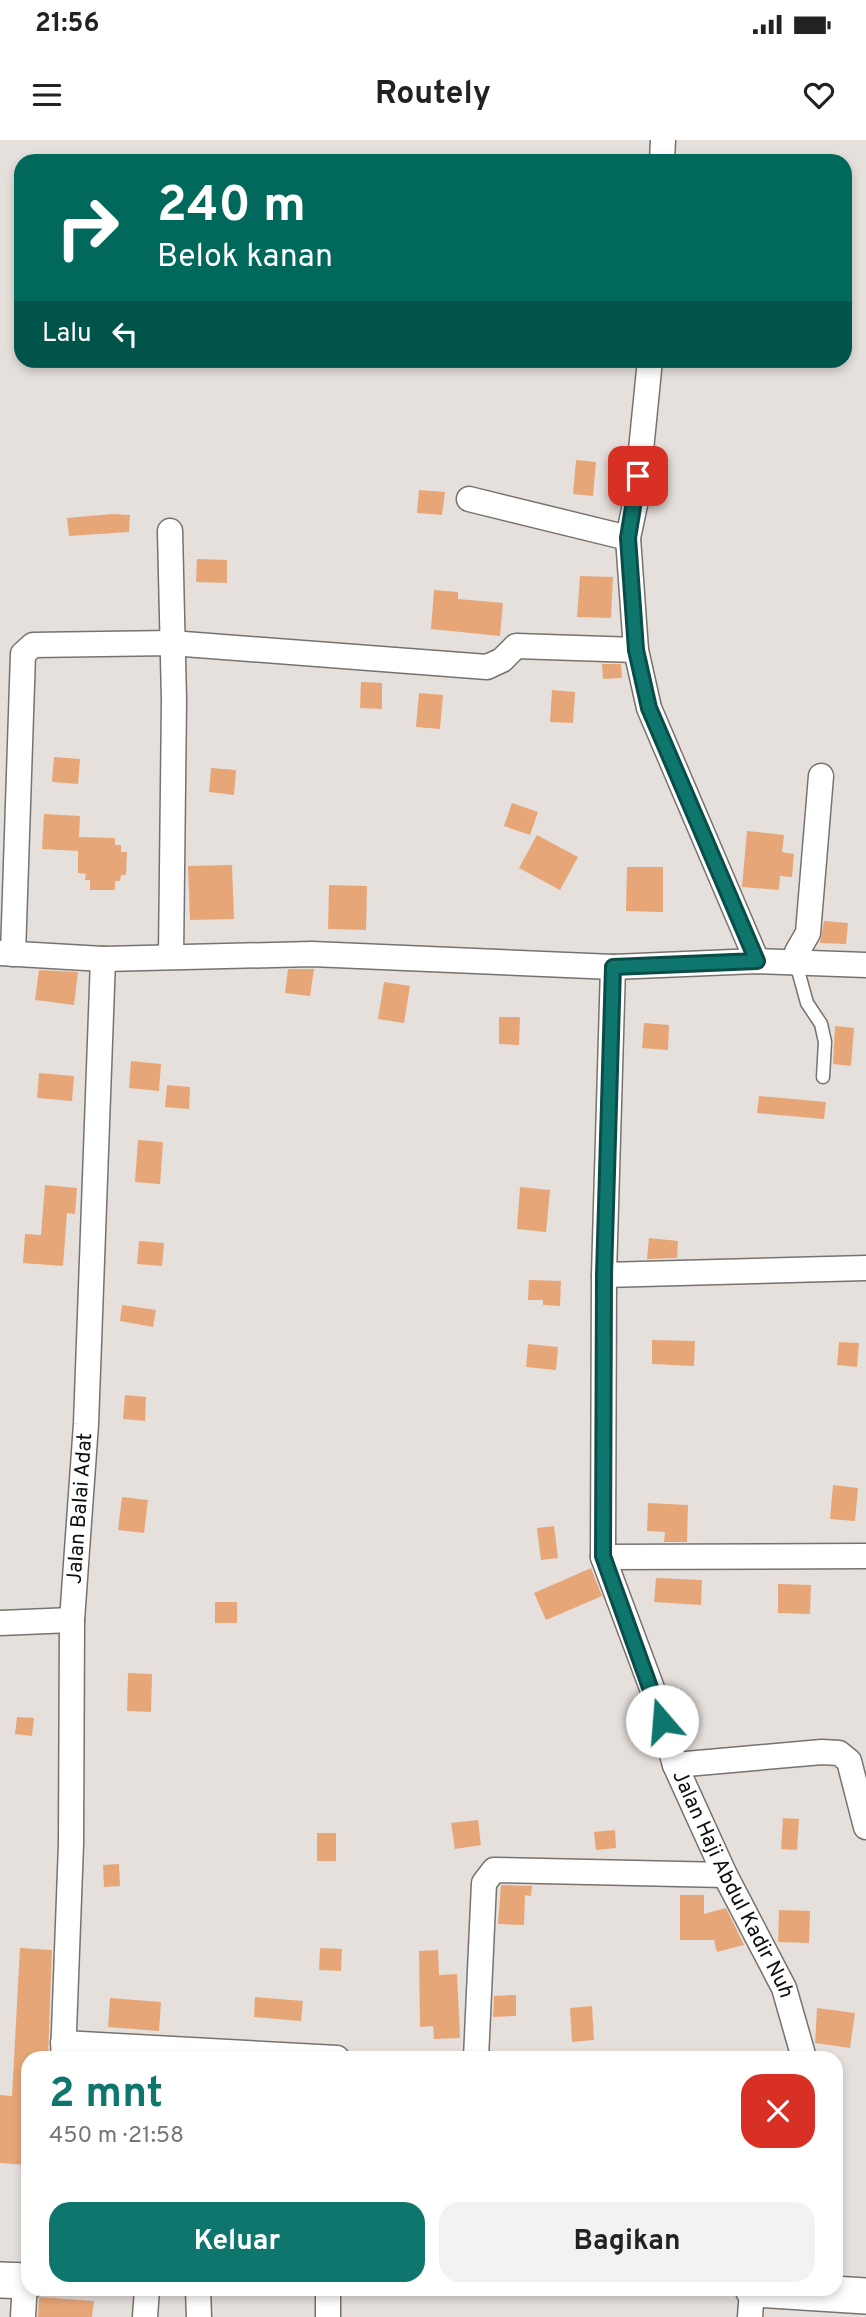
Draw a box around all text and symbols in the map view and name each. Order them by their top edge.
text: 21:56 [35,8,99,41]
text: Routely [375,75,491,115]
icon: menu [28,76,66,114]
icon: heart [800,76,838,114]
text: 240 m [157,177,306,239]
icon: right [42,182,133,273]
text: Belok kanan [157,238,333,278]
icon: left [106,315,144,353]
text: Lalu [42,318,92,351]
pin [608,446,668,506]
icon: arrive [619,457,657,495]
street label: Jalan Balai Adat [61,1432,99,1585]
position arrow [625,1684,699,1758]
street label: Jalan Haji Abdul Kadir Nuh [666,1766,800,2001]
text: 2 mnt [49,2069,163,2122]
button: close [741,2074,815,2148]
text: 450 m · 21:58 [49,2122,184,2151]
button: Keluar [49,2202,425,2282]
button: Bagikan [439,2202,815,2282]

